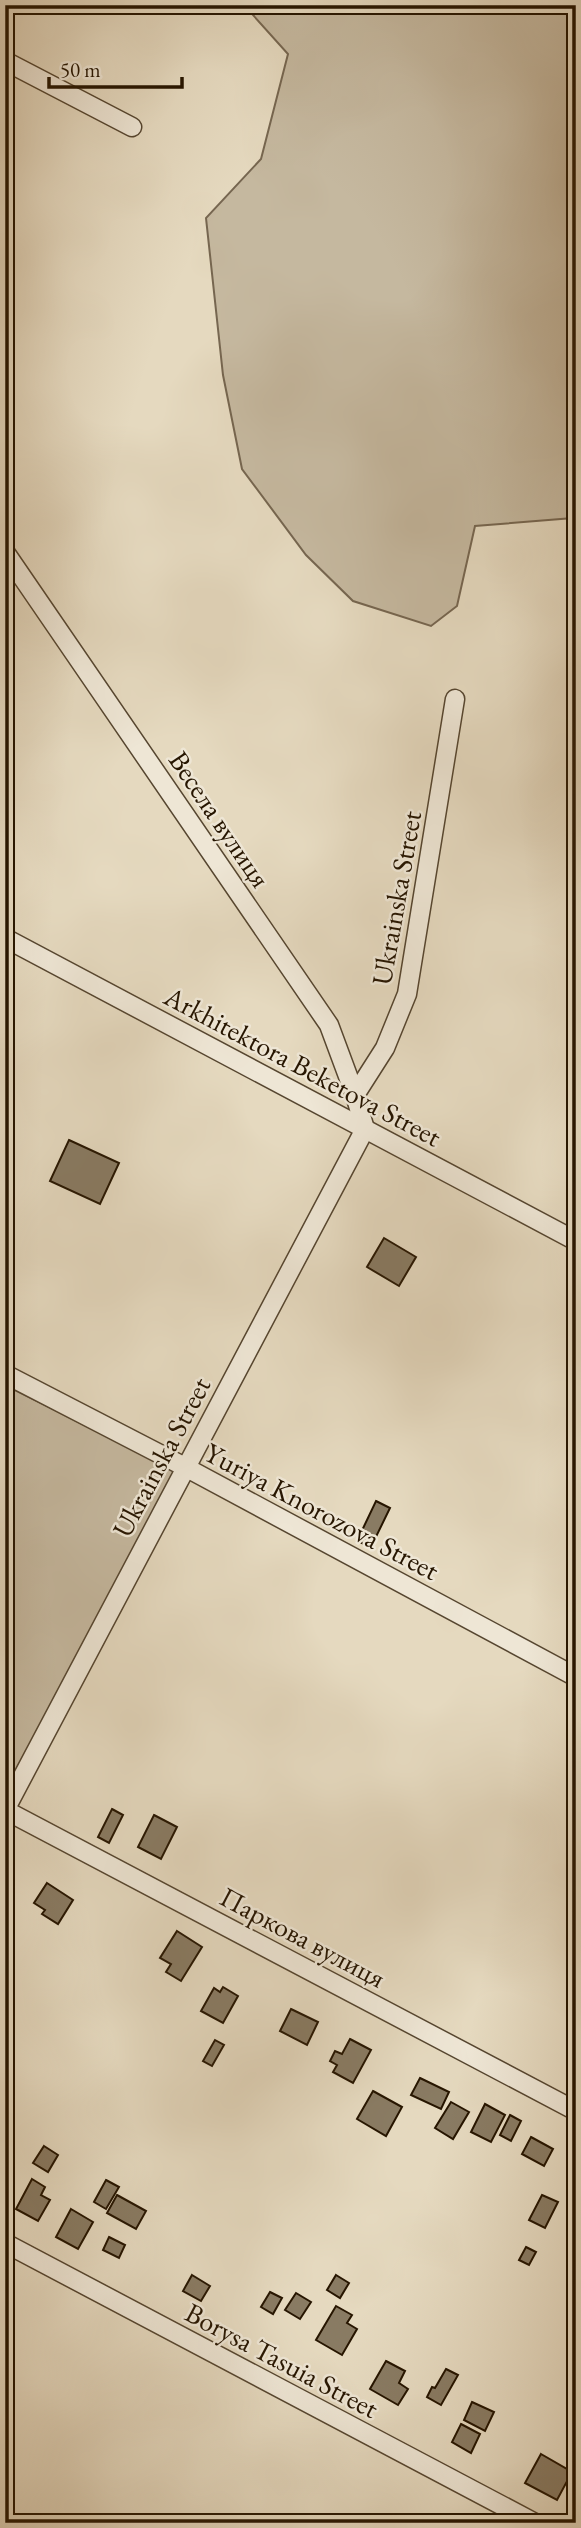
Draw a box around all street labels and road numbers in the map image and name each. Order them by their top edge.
street label: Весела вулиця [161,744,279,894]
street label: Ukrainska Street [363,808,429,988]
street label: Arkhitektora Beketova Street [157,977,448,1154]
street label: Ukrainska Street [104,1370,218,1543]
street label: Yuriya Knorozova Street [199,1434,446,1588]
street label: Паркова вулиця [214,1878,392,1996]
street label: Borysa Tasuia Street [179,2294,385,2426]

